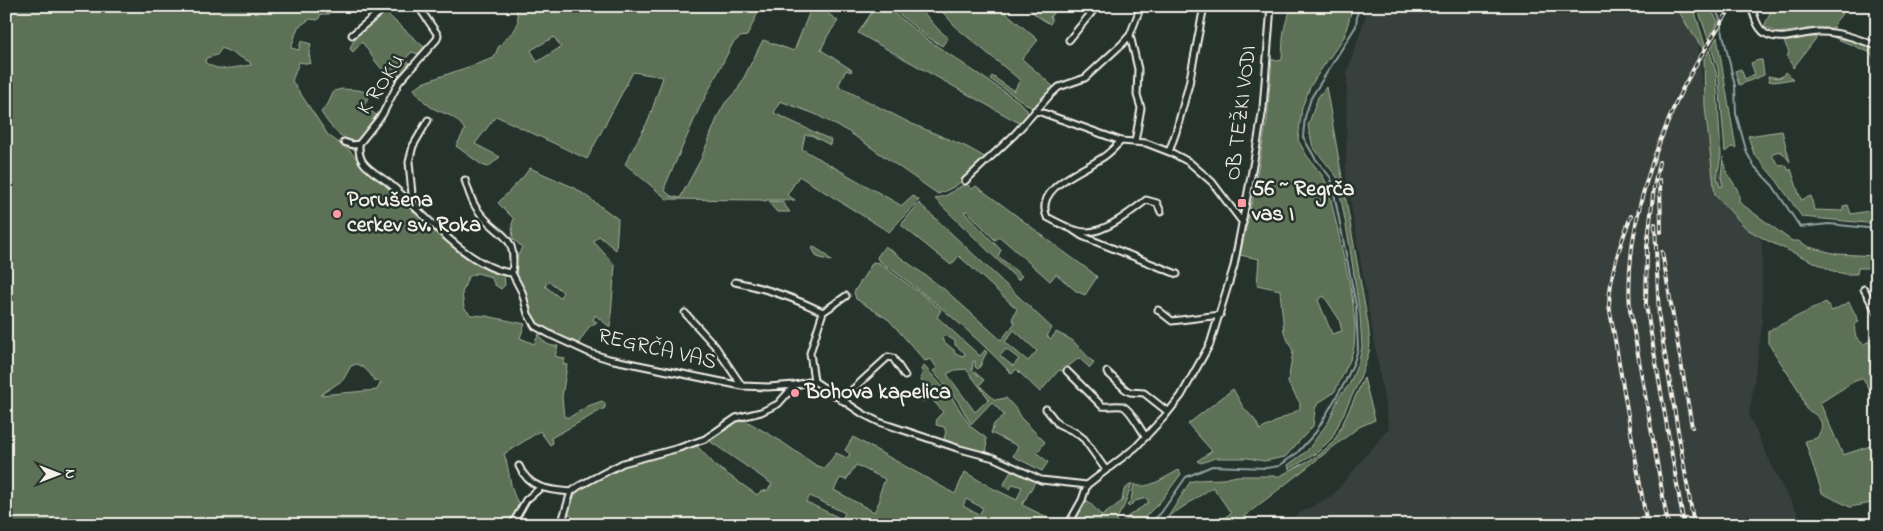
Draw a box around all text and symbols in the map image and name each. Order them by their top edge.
street label: OB TEŽKI VODI [1218,44,1266,182]
street label: K ROKU [350,48,414,122]
place label: 56 ~ Regrča vas I [1251,174,1355,231]
place label: Porušena cerkev sv. Roka [347,185,481,242]
marker: 56 ~ Regrča vas I [1236,197,1248,209]
marker: Porušena cerkev sv. Roka [331,208,343,220]
street label: REGRČA VAS [595,321,719,379]
place label: Bohova kapelica [804,377,951,409]
marker: Bohova kapelica [789,387,801,399]
north arrow [32,448,82,498]
text: N [59,469,80,479]

